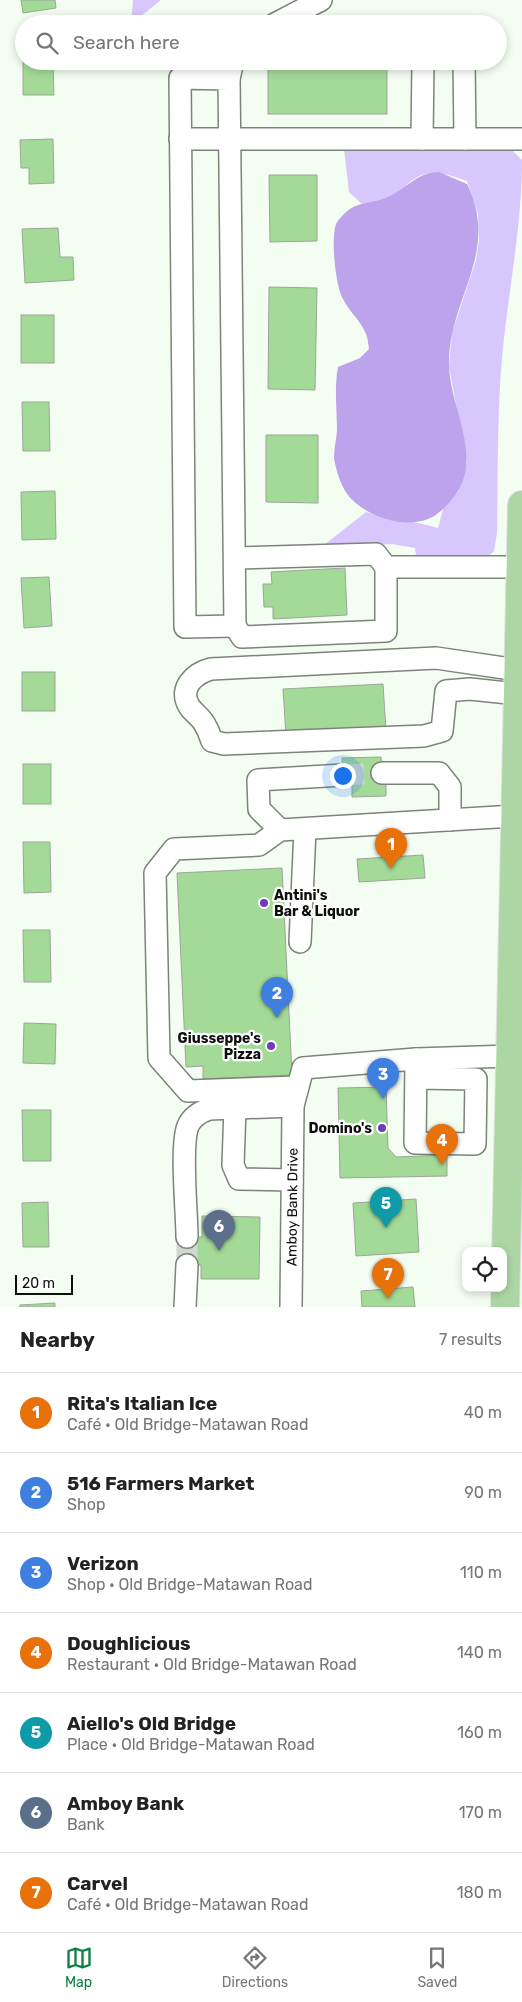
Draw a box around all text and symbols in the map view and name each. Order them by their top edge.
search box [15,15,507,70]
icon: search [33,29,61,57]
text: Search here [73,31,180,54]
your location [330,763,356,789]
pin: 1 [375,828,407,869]
place label: Antini's Bar & Liquor [274,887,360,920]
marker: Antini's Bar & Liquor [258,897,270,909]
pin: 2 [261,977,293,1018]
place label: Giusseppe's Pizza [178,1030,261,1063]
marker: Giusseppe's Pizza [265,1040,277,1052]
pin: 3 [367,1058,399,1099]
place label: Domino's [308,1120,372,1137]
marker: Domino's [376,1122,388,1134]
pin: 4 [426,1124,458,1165]
street label: Amboy Bank Drive [283,1147,302,1266]
pin: 5 [370,1187,402,1228]
pin: 6 [203,1210,235,1251]
map controls [462,1247,507,1292]
button: locate [462,1247,507,1292]
pin: 7 [372,1258,404,1299]
scale bar [15,1272,72,1295]
text: 20 m [22,1275,55,1292]
text: Nearby [20,1327,95,1352]
text: 7 results [439,1330,502,1349]
text: Rita's Italian Ice [67,1392,217,1415]
text: 1 [32,1403,40,1422]
text: 40 m [464,1403,502,1422]
text: Café · Old Bridge-Matawan Road [67,1415,308,1434]
text: 516 Farmers Market [67,1472,254,1495]
text: 2 [31,1483,41,1502]
text: 90 m [464,1483,502,1502]
text: Shop [67,1495,105,1514]
text: Verizon [67,1552,139,1575]
text: 3 [31,1563,41,1582]
text: 110 m [460,1563,502,1582]
text: Shop · Old Bridge-Matawan Road [67,1575,312,1594]
text: Doughlicious [67,1632,191,1655]
text: 4 [31,1643,41,1662]
text: 140 m [457,1643,502,1662]
text: Restaurant · Old Bridge-Matawan Road [67,1655,357,1674]
text: Aiello's Old Bridge [67,1712,236,1735]
text: 5 [31,1723,41,1742]
text: 160 m [457,1723,502,1742]
text: Place · Old Bridge-Matawan Road [67,1735,315,1754]
text: Amboy Bank [67,1792,184,1815]
text: 6 [31,1803,41,1822]
text: 170 m [459,1803,502,1822]
text: Bank [67,1815,104,1834]
text: Carvel [67,1872,128,1895]
text: 7 [31,1883,41,1902]
text: 180 m [457,1883,502,1902]
text: Café · Old Bridge-Matawan Road [67,1895,308,1914]
tab: Map [65,1944,93,1991]
tab: Directions [222,1944,288,1991]
tab: Saved [417,1944,457,1991]

